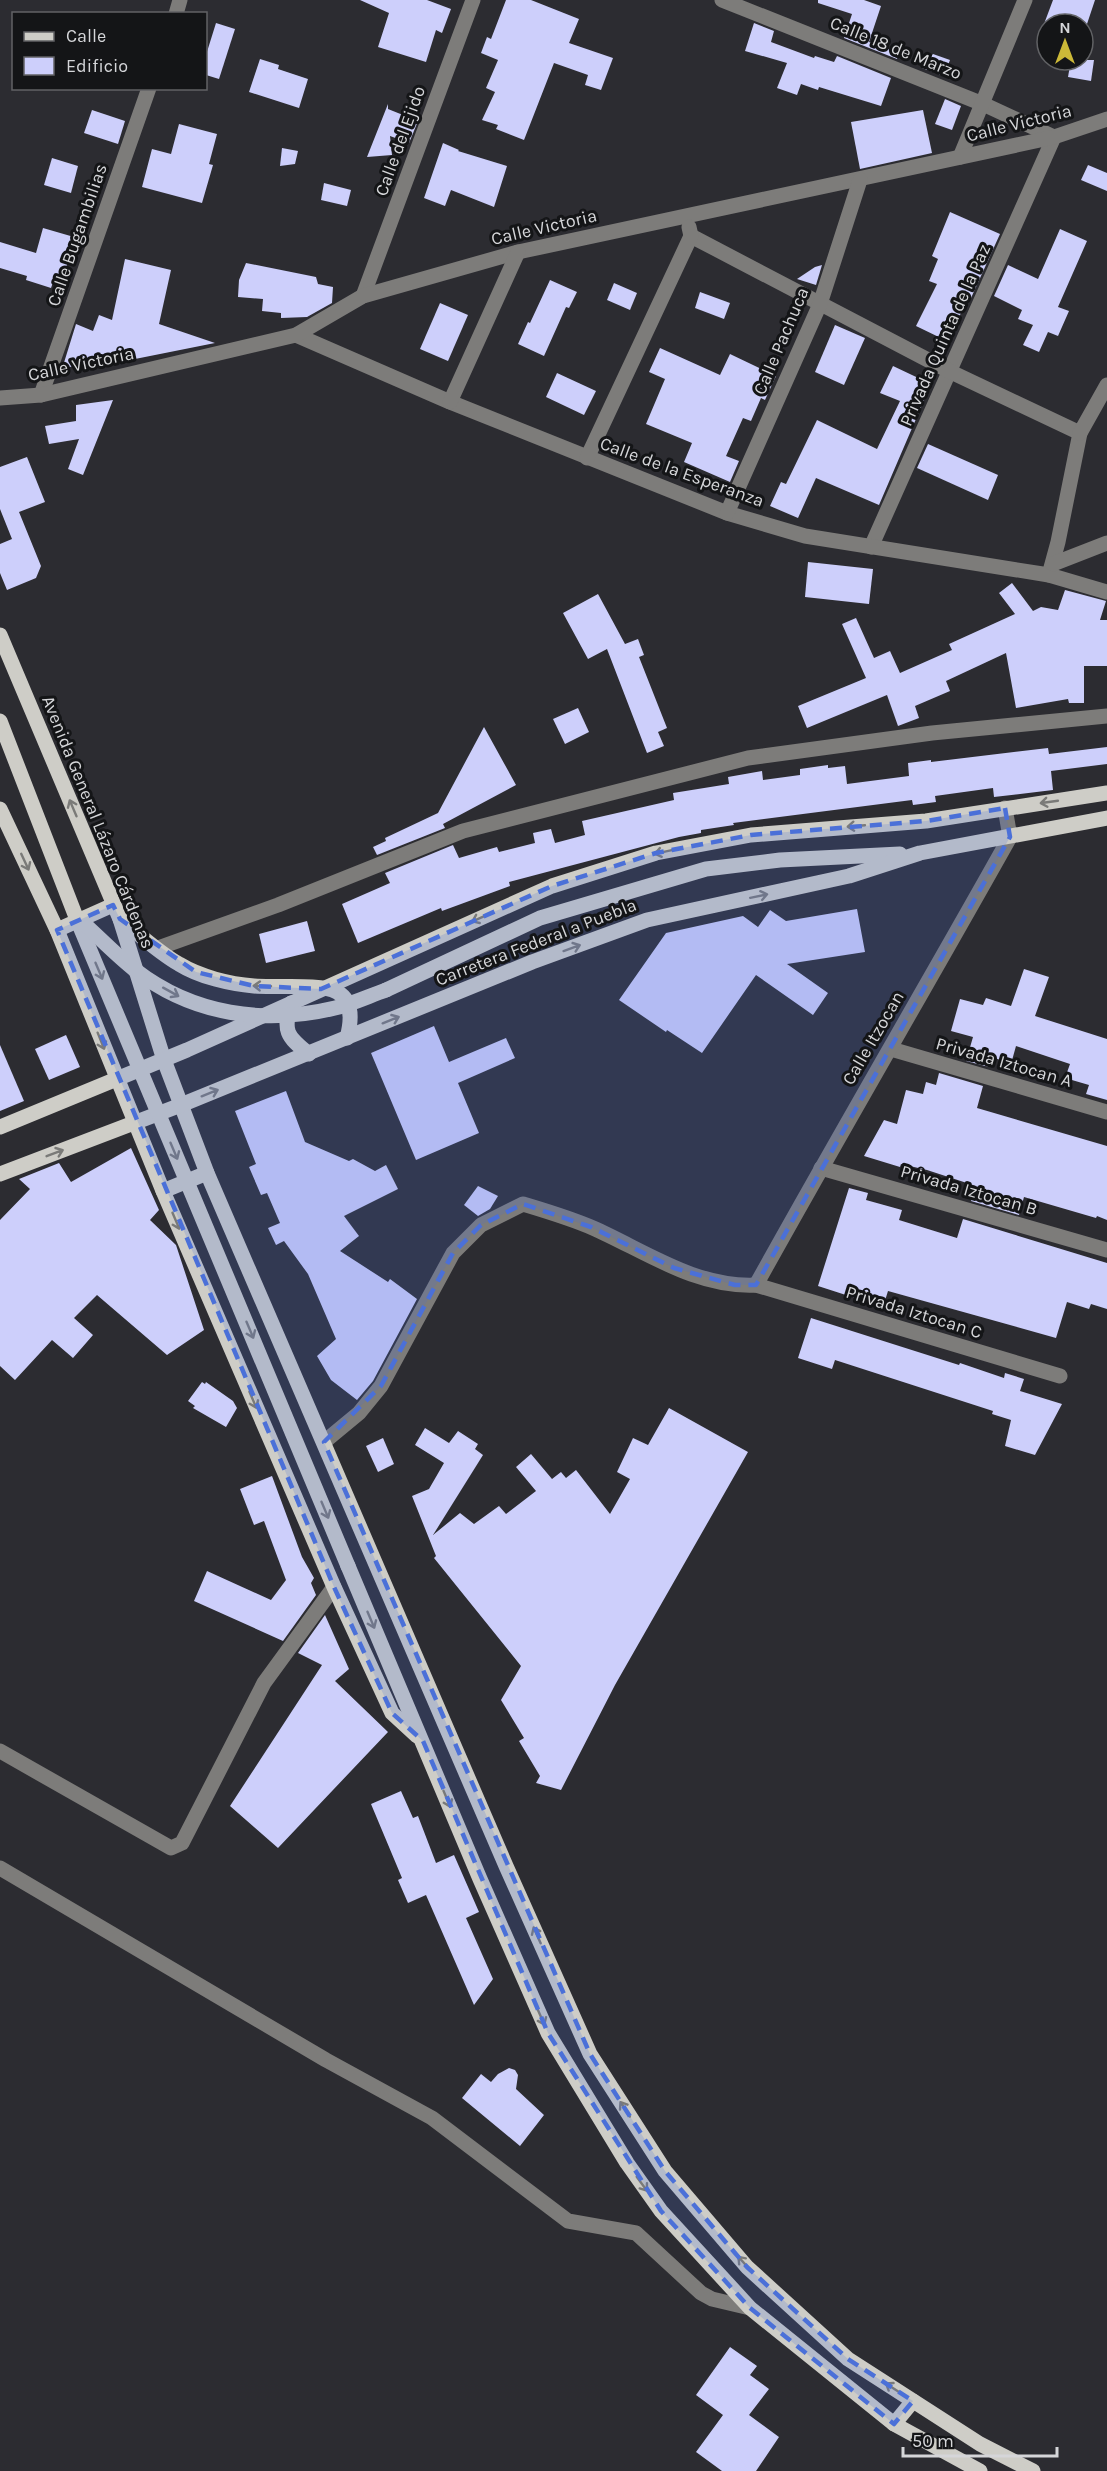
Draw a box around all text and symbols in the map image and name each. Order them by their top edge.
legend [12,12,207,90]
street label: Calle 18 de Marzo [827,12,965,84]
north arrow [1035,12,1095,72]
text: N [1059,18,1071,37]
text: Calle [66,25,106,47]
text: Edificio [66,55,128,77]
street label: Calle del Ejido [370,83,430,199]
street label: Calle Victoria [964,99,1074,147]
street label: Calle Bugambilias [42,161,112,309]
street label: Calle Victoria [489,204,599,250]
street label: Privada Quinta de la Paz [895,240,995,430]
street label: Calle Pachuca [748,284,814,398]
street label: Calle Victoria [26,342,136,386]
street label: Calle de la Esperanza [597,432,767,512]
street label: Avenida General Lázaro Cárdenas [37,692,159,952]
one-way arrow [1040,796,1059,807]
one-way arrow [66,799,78,817]
one-way arrow [846,821,866,832]
one-way arrow [654,847,673,858]
one-way arrow [19,852,31,870]
one-way arrow [749,889,768,901]
street label: Carretera Federal a Puebla [432,893,640,991]
one-way arrow [471,913,489,924]
one-way arrow [562,941,580,952]
one-way arrow [94,961,105,979]
one-way arrow [253,980,273,992]
one-way arrow [162,986,179,998]
street label: Calle Itzocan [837,987,909,1089]
one-way arrow [381,1014,399,1025]
one-way arrow [97,1031,108,1050]
street label: Privada Iztocan A [933,1032,1075,1092]
one-way arrow [200,1087,219,1098]
one-way arrow [169,1141,180,1159]
one-way arrow [45,1147,63,1158]
street label: Privada Iztocan B [898,1160,1040,1220]
one-way arrow [171,1211,182,1230]
street label: Privada Iztocan C [843,1281,985,1343]
one-way arrow [245,1321,256,1339]
one-way arrow [248,1390,259,1409]
one-way arrow [320,1501,331,1519]
one-way arrow [366,1610,377,1628]
one-way arrow [442,1790,453,1808]
one-way arrow [531,1927,542,1945]
one-way arrow [536,2007,547,2025]
one-way arrow [619,2101,631,2118]
one-way arrow [635,2175,648,2191]
one-way arrow [737,2256,751,2271]
one-way arrow [885,2382,902,2394]
scale bar [903,2420,1058,2458]
text: 50 m [912,2430,954,2452]

